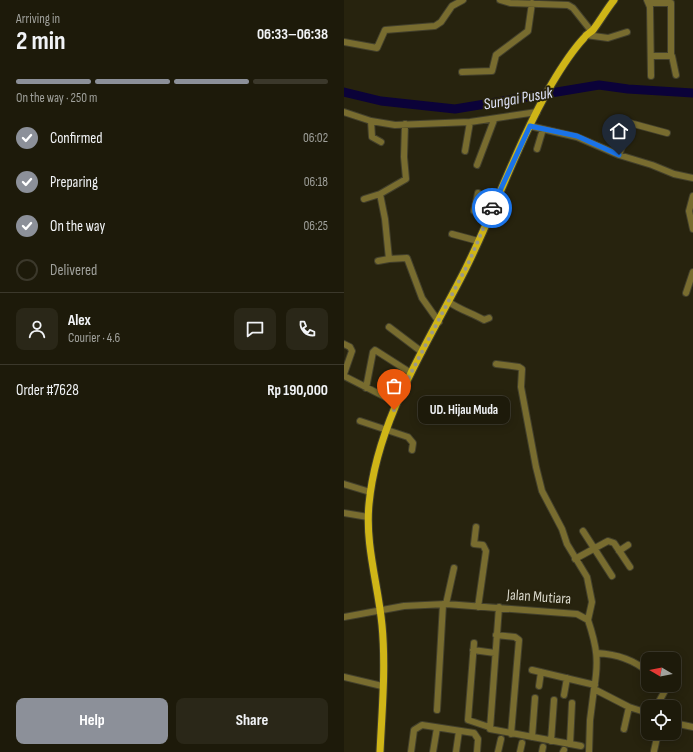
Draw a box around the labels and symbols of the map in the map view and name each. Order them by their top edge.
water label: Sungai Pusuk [482,83,555,114]
pin [602,114,636,155]
courier [472,188,512,228]
pin [377,369,411,410]
callout: UD. Hijau Muda [418,396,510,424]
street label: Jalan Mutiara [505,585,572,609]
north arrow [641,652,681,692]

